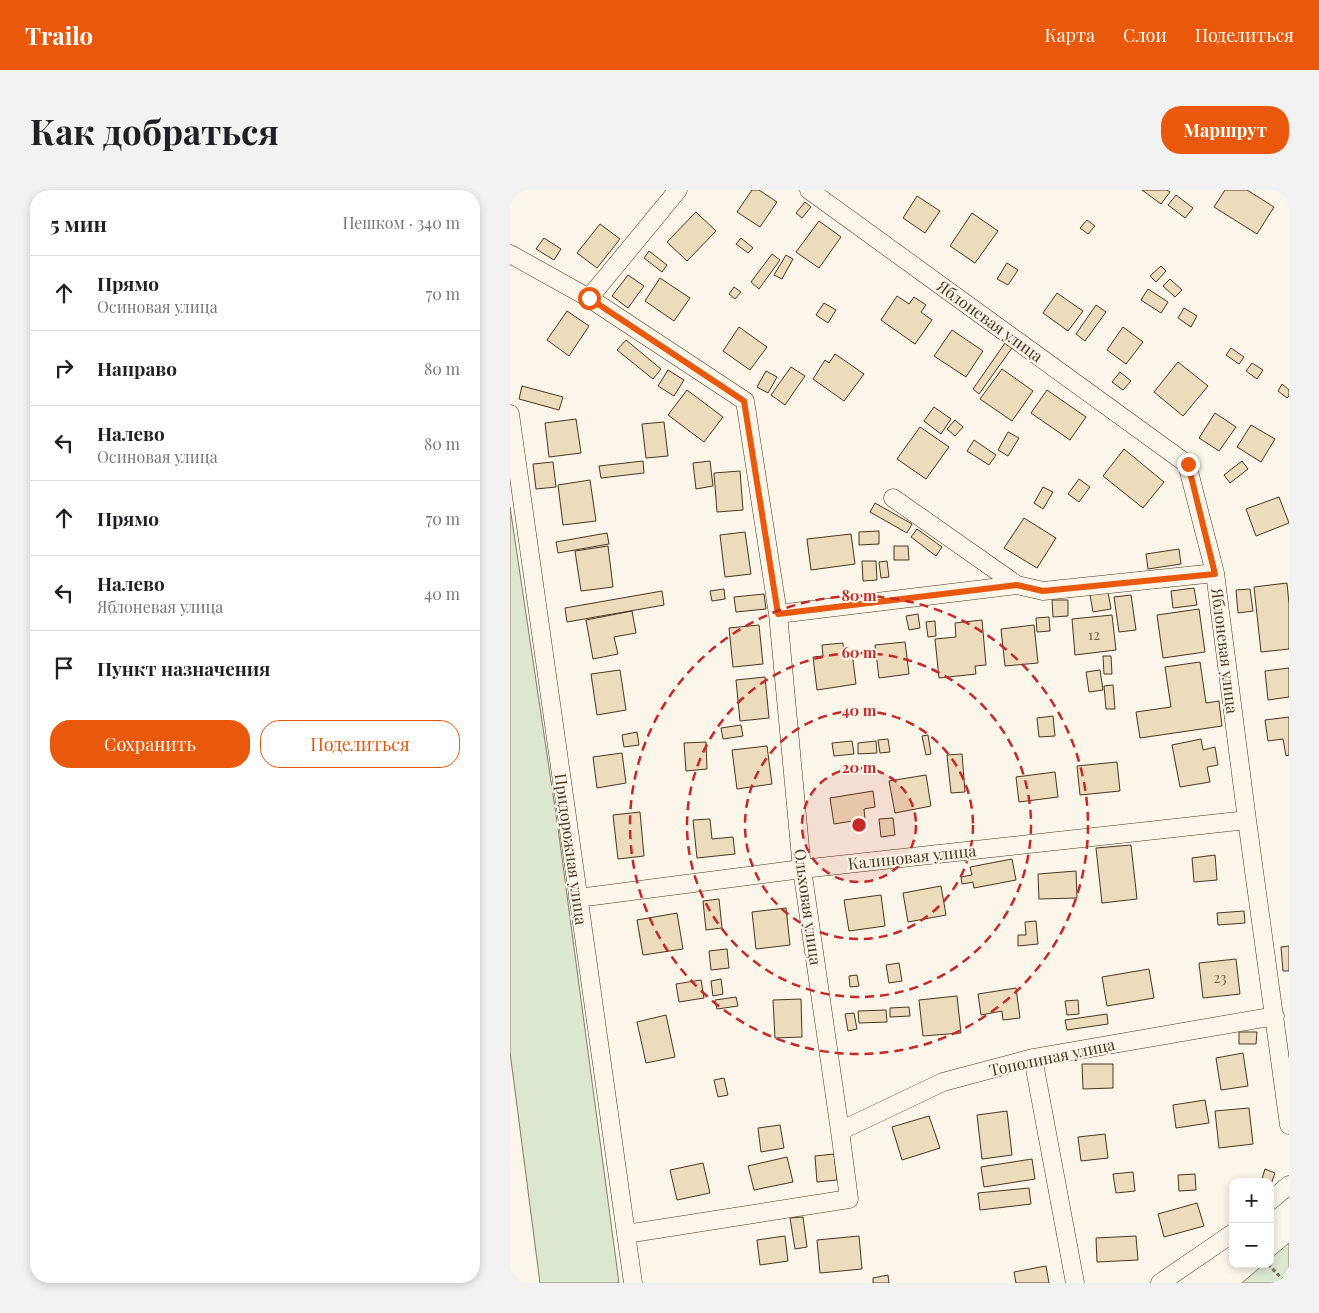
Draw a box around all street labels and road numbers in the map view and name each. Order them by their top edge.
street label: Яблоневая улица [932,274,1048,366]
street label: Яблоневая улица [1207,586,1244,715]
street label: Придорожная улица [550,772,593,926]
street label: Калиновая улица [847,839,977,874]
street label: Ольховая улица [790,847,827,967]
street label: Тополиная улица [987,1033,1117,1080]

